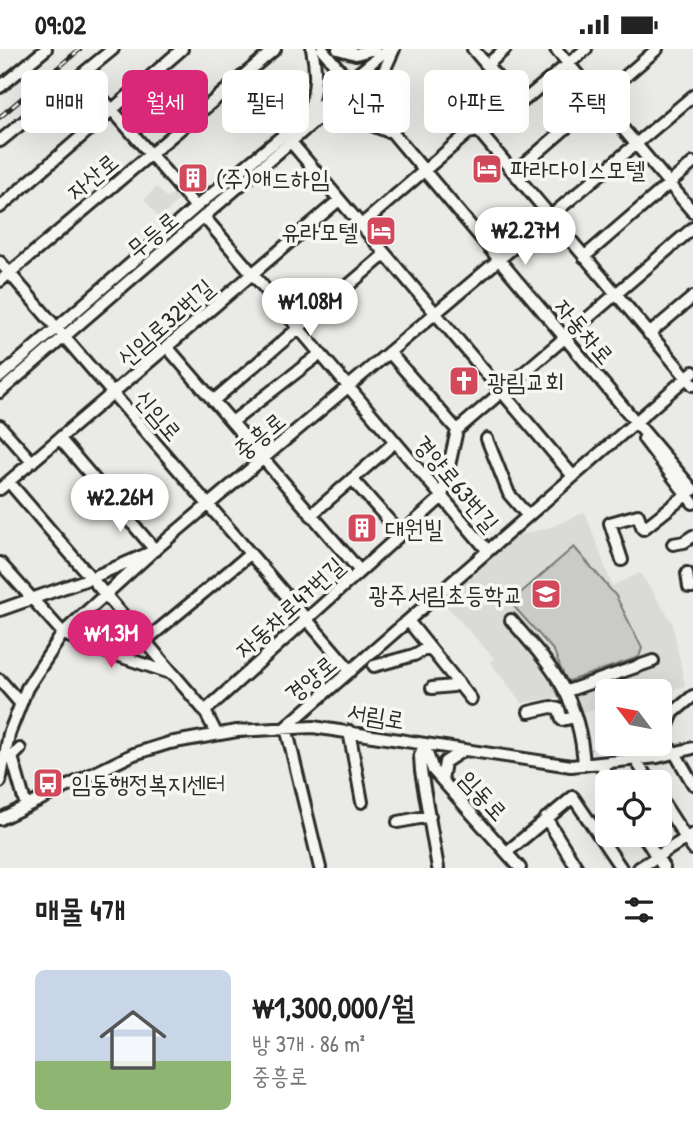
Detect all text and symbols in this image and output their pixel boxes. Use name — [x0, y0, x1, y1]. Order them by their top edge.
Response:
text: 09:02 — [35, 7, 86, 42]
chip: 매매 — [21, 70, 108, 133]
chip: 월세 — [122, 70, 208, 133]
chip: 필터 — [222, 70, 309, 133]
chip: 신규 — [323, 70, 410, 133]
chip: 아파트 — [424, 70, 529, 133]
chip: 주택 — [543, 70, 630, 133]
street label: 자산로 — [60, 145, 124, 207]
hotel icon: 파라다이스모텔 — [470, 152, 504, 186]
place label: 파라다이스모텔 — [510, 153, 645, 185]
building icon: (주)애드하임 — [176, 161, 210, 195]
place label: (주)애드하임 — [216, 162, 329, 194]
street label: 무등로 — [120, 203, 184, 265]
pin: ₩2.27M — [468, 207, 582, 267]
hotel icon: 유라모텔 — [364, 214, 398, 248]
text: ₩2.27M — [491, 214, 559, 245]
place label: 유라모텔 — [281, 215, 358, 247]
street label: 신임로32번길 — [110, 271, 220, 373]
pin: ₩1.08M — [253, 279, 367, 338]
text: ₩1.08M — [278, 285, 342, 316]
street label: 자동차로 — [548, 291, 622, 371]
church icon: 광림교회 — [447, 364, 481, 398]
place label: 광림교회 — [487, 365, 564, 397]
street label: 신임로 — [128, 383, 190, 447]
street label: 중흥로 — [227, 404, 291, 466]
street label: 경양로63번길 — [407, 428, 507, 538]
pin: ₩2.26M — [63, 475, 177, 534]
text: ₩2.26M — [87, 481, 153, 512]
building icon: 대원빌 — [345, 511, 379, 545]
place label: 대원빌 — [385, 512, 444, 544]
street label: 자동차로47번길 — [227, 549, 351, 665]
school or university icon: 광주서림초등학교 — [529, 577, 563, 611]
place label: 광주서림초등학교 — [369, 578, 523, 610]
pin: ₩1.3M — [62, 611, 160, 670]
text: ₩1.3M — [84, 617, 138, 648]
street label: 경양로 — [278, 647, 342, 709]
north arrow — [595, 679, 672, 756]
map controls — [595, 679, 672, 847]
street label: 서림로 — [345, 694, 407, 736]
street label: 임동로 — [453, 763, 515, 827]
bus stop icon: 임동행정복지센터 — [31, 766, 65, 800]
place label: 임동행정복지센터 — [71, 767, 226, 799]
button: locate — [595, 770, 672, 847]
text: 매물 4개 — [35, 890, 126, 930]
icon: filters — [620, 891, 658, 929]
text: ₩1,300,000/월 — [252, 987, 415, 1027]
icon: home — [91, 998, 175, 1082]
text: 방 3개 · 86 m² — [252, 1028, 365, 1059]
text: 중흥로 — [252, 1060, 308, 1091]

